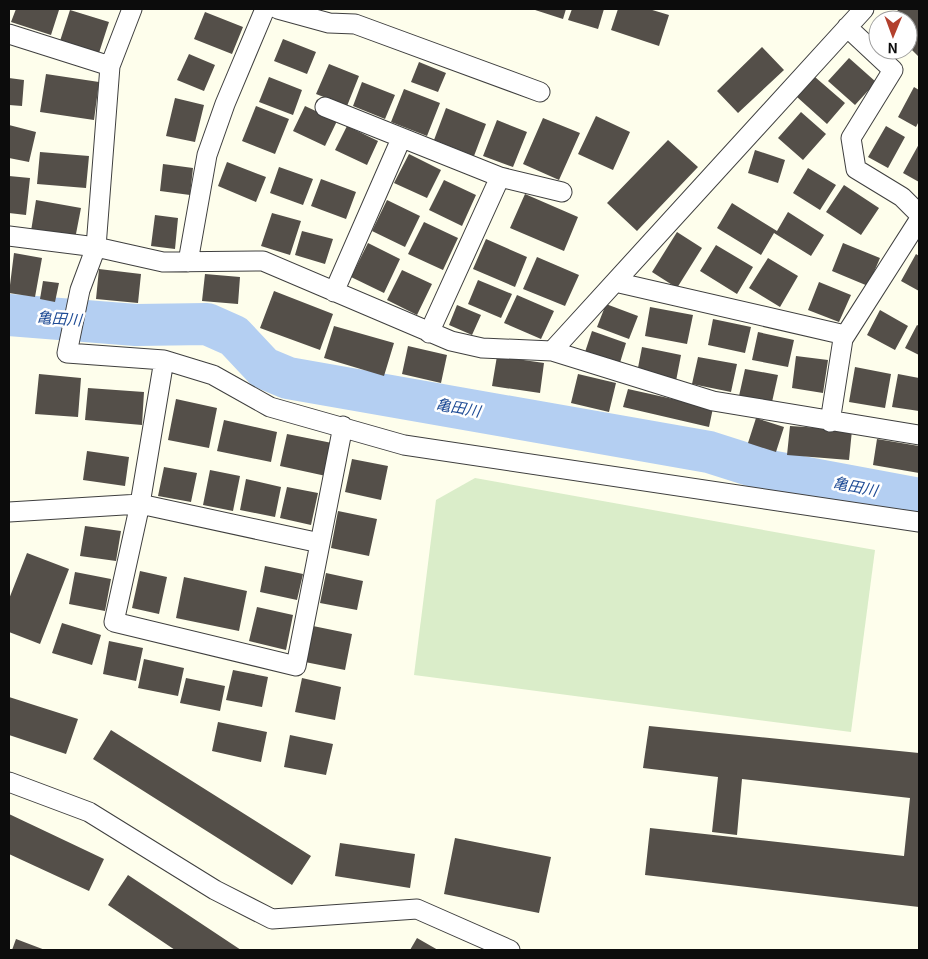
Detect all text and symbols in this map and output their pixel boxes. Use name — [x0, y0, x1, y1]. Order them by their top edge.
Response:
north arrow — [868, 10, 918, 60]
text: N — [887, 39, 898, 59]
water label: 亀田川 — [36, 305, 84, 330]
water label: 亀田川 — [434, 392, 484, 421]
water label: 亀田川 — [831, 471, 881, 501]

